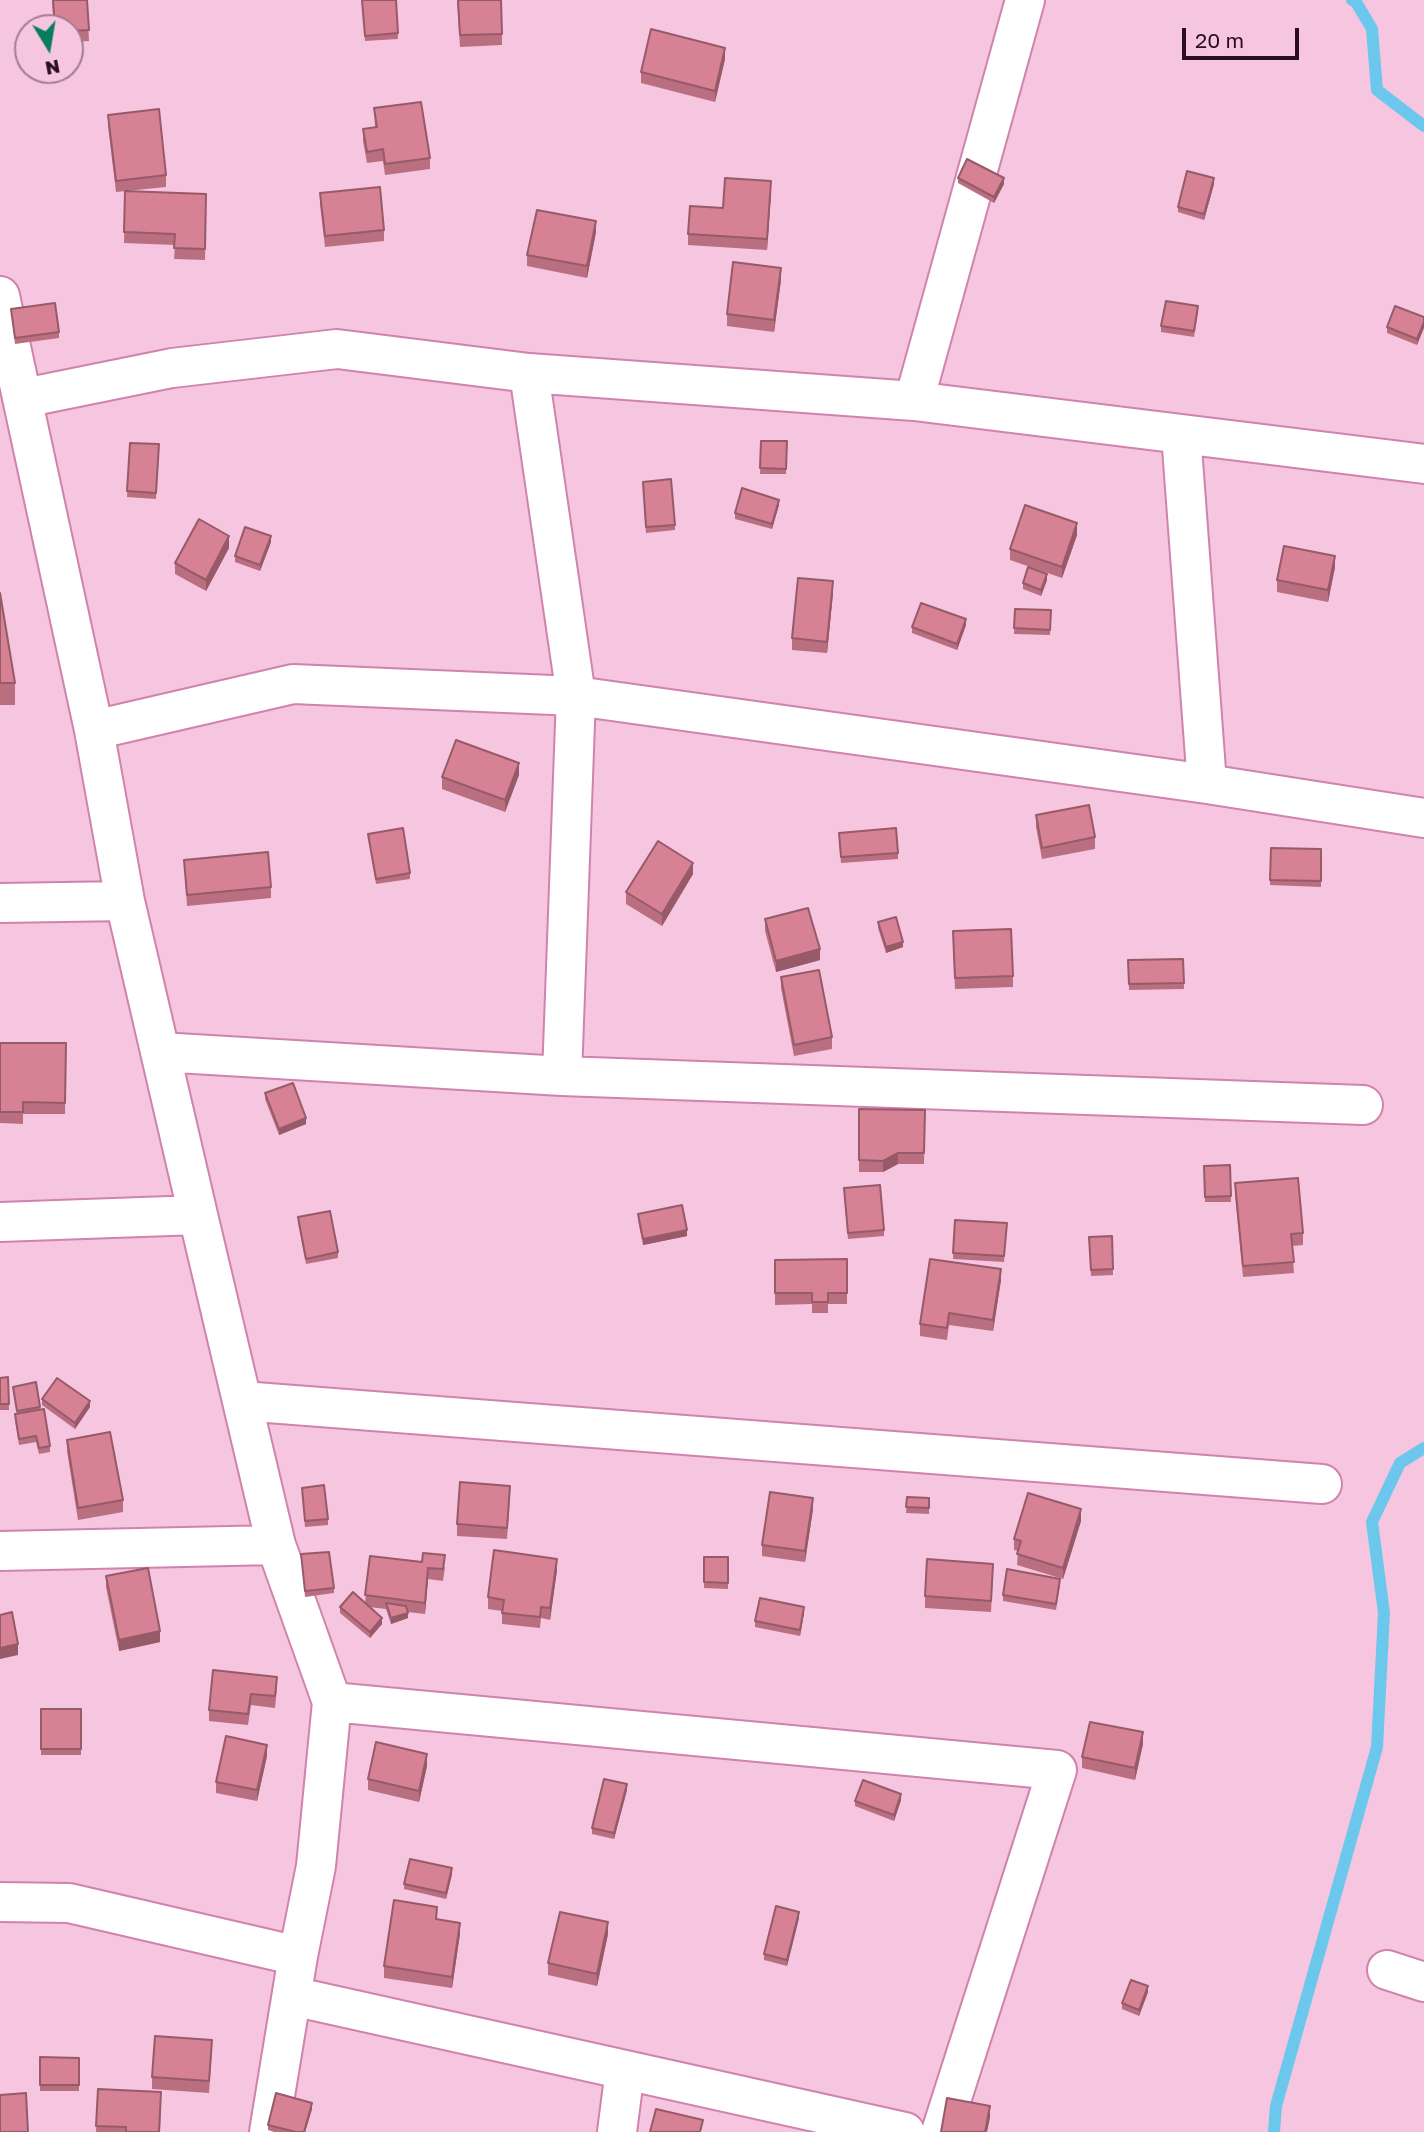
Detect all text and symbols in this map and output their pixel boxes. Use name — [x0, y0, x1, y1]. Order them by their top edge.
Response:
north arrow — [14, 14, 84, 84]
scale bar — [1186, 14, 1303, 58]
text: 20 m — [1195, 27, 1244, 53]
text: N — [43, 55, 62, 81]

